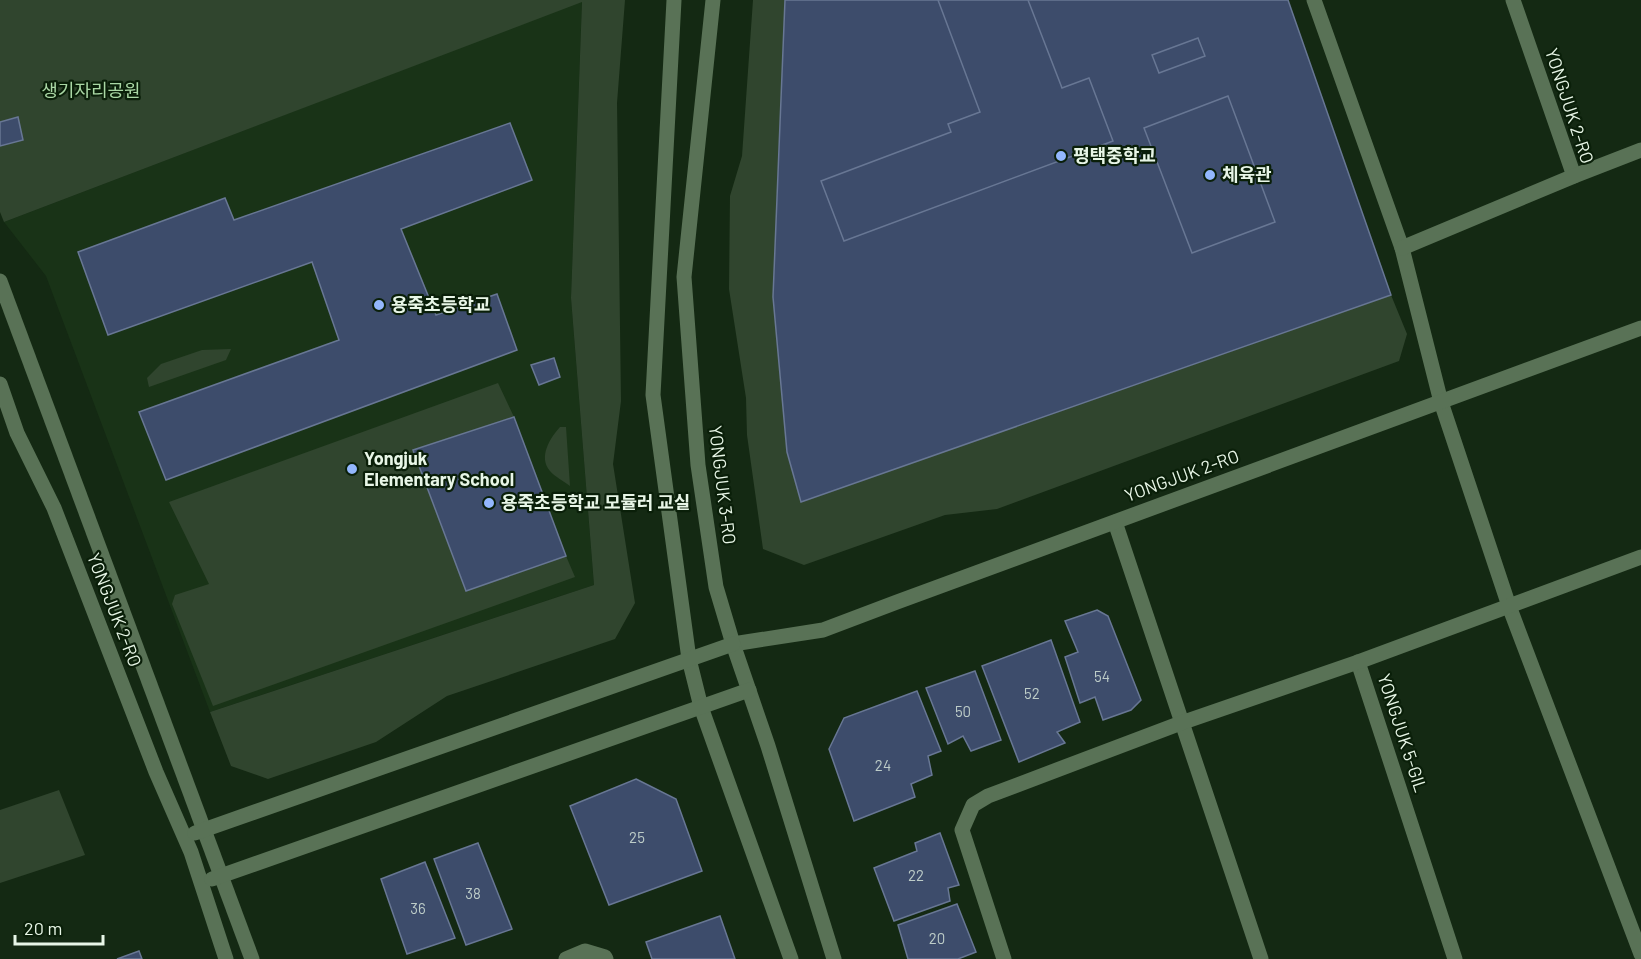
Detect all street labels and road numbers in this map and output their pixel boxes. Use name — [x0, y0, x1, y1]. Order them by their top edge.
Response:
street label: YONGJUK 2-RO — [1541, 45, 1599, 166]
street label: YONGJUK 3-RO — [705, 424, 741, 546]
street label: YONGJUK 2-RO — [1121, 444, 1242, 506]
street label: YONGJUK 2-RO — [83, 550, 147, 670]
street label: YONGJUK 5-GIL — [1373, 671, 1432, 795]

